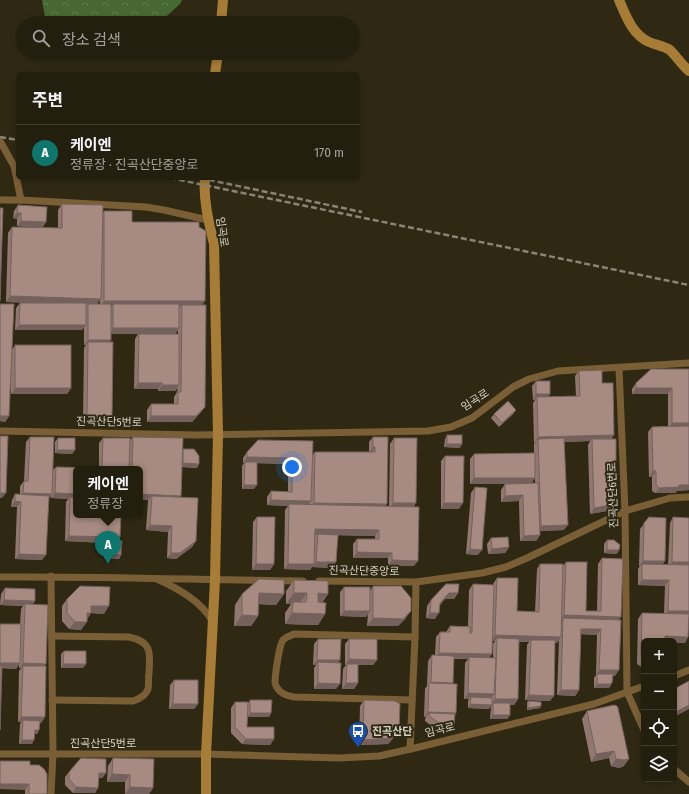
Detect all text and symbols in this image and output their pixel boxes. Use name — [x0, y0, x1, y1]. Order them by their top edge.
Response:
search box — [16, 16, 360, 60]
icon: search — [30, 27, 52, 49]
text: 장소 검색 — [62, 31, 121, 49]
text: 주변 — [32, 90, 63, 111]
text: 케이엔 — [70, 136, 111, 154]
text: A — [41, 145, 49, 160]
text: 170 m — [314, 145, 344, 160]
text: 정류장 · 진곡산단중앙로 — [70, 157, 198, 172]
street label: 임곡로 — [213, 216, 231, 248]
street label: 임곡로 — [459, 386, 491, 414]
street label: 진곡산단5번로 — [76, 415, 142, 429]
your location — [282, 457, 302, 477]
street label: 진곡산단6번로 — [605, 462, 621, 528]
popup — [73, 466, 143, 518]
text: 케이엔 — [87, 475, 129, 493]
text: 정류장 — [87, 496, 123, 511]
pin: A — [95, 531, 121, 564]
street label: 진곡산단중앙로 — [328, 564, 400, 578]
map controls — [641, 638, 677, 782]
button: + — [641, 638, 677, 674]
button: − — [641, 674, 677, 710]
button: locate — [641, 710, 677, 746]
bus stop icon: 진곡산단 — [347, 720, 369, 748]
street label: 임곡로 — [424, 720, 456, 740]
place label: 진곡산단 — [372, 725, 412, 738]
street label: 진곡산단5번로 — [70, 737, 136, 750]
button: layers — [641, 746, 677, 782]

